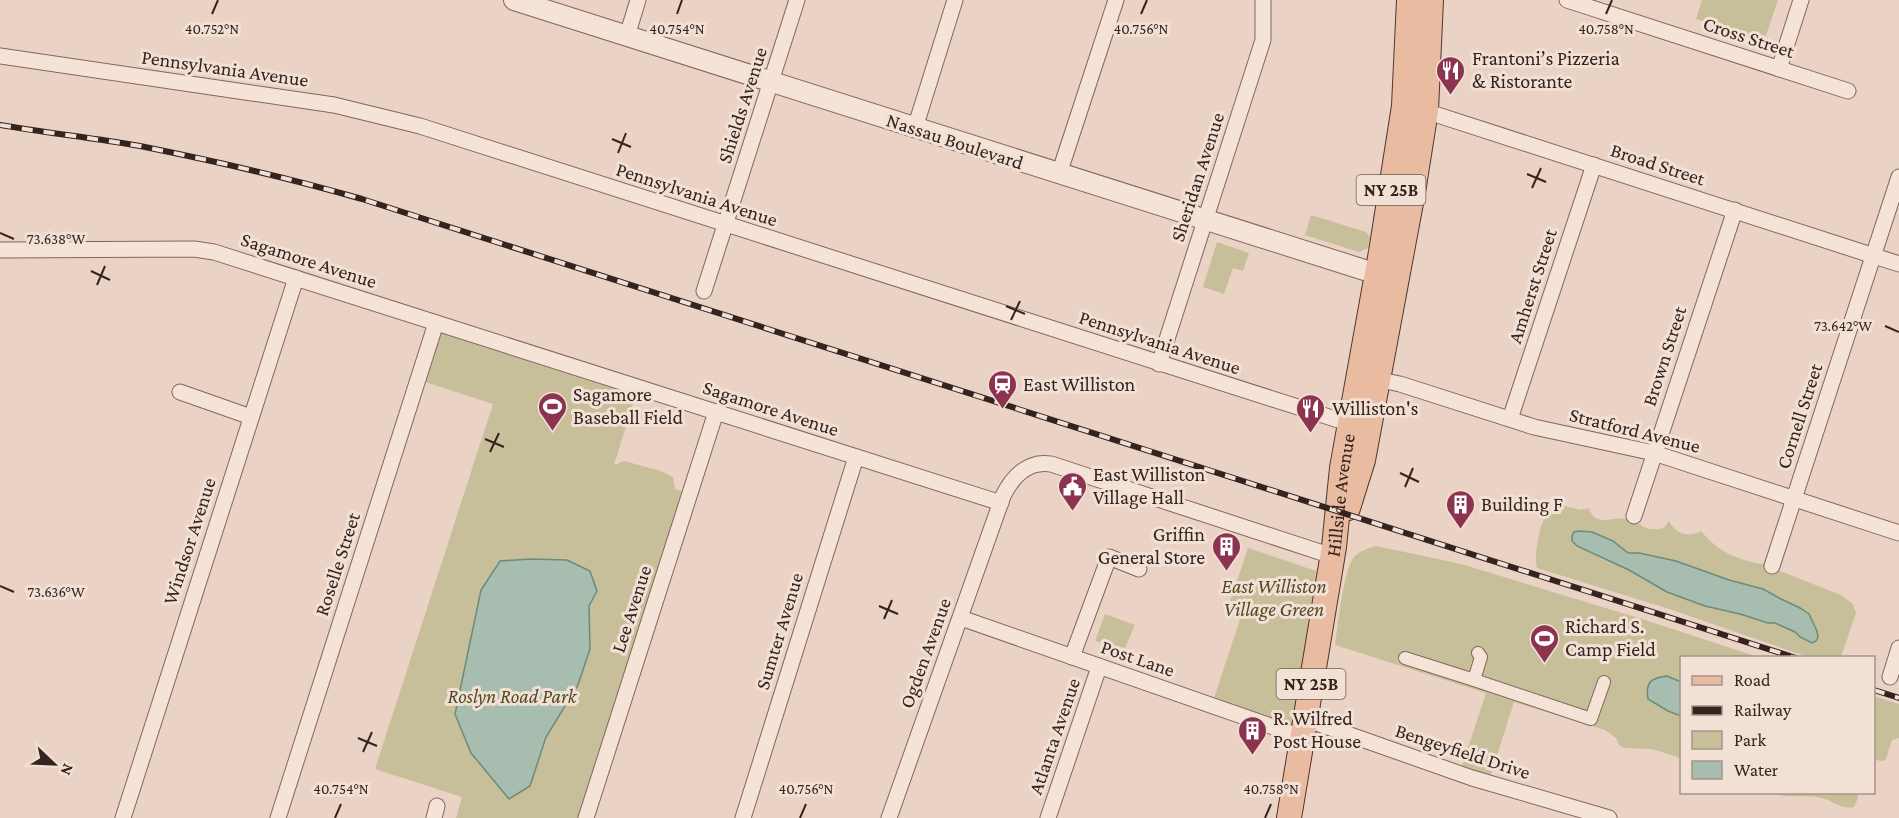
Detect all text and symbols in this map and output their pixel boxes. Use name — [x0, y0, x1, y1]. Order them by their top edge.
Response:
street label: Cross Street — [1701, 12, 1798, 62]
text: 40.752°N — [185, 21, 239, 37]
text: 40.754°N — [649, 21, 705, 37]
text: 40.756°N — [1114, 21, 1169, 37]
text: 40.758°N — [1578, 21, 1634, 37]
street label: Shields Avenue — [713, 44, 771, 166]
street label: Pennsylvania Avenue — [140, 45, 310, 92]
place label: Frantoni’s Pizzeria & Ristorante — [1472, 47, 1620, 92]
restaurant icon: Frantoni’s Pizzeria & Ristorante — [1435, 54, 1467, 96]
street label: Nassau Boulevard — [884, 109, 1027, 174]
street label: Sheridan Avenue — [1166, 109, 1228, 244]
street label: Broad Street — [1608, 138, 1708, 190]
street label: Pennsylvania Avenue — [613, 158, 781, 231]
road number: NY 25B — [1356, 175, 1426, 205]
street label: Amherst Street — [1503, 226, 1561, 346]
street label: Sagamore Avenue — [238, 228, 380, 293]
text: 73.638°W — [27, 231, 85, 247]
street label: Brown Street — [1638, 303, 1691, 409]
street label: Pennsylvania Avenue — [1076, 306, 1244, 379]
text: 73.642°W — [1814, 318, 1872, 334]
street label: Cornell Street — [1772, 360, 1826, 471]
station icon: East Williston — [986, 368, 1018, 410]
place label: East Williston — [1023, 373, 1136, 395]
street label: Sagamore Avenue — [700, 376, 842, 441]
place label: Sagamore Baseball Field — [573, 383, 684, 428]
sports icon: Sagamore Baseball Field — [536, 390, 568, 432]
restaurant icon: Williston's — [1295, 392, 1327, 434]
place label: Williston's — [1332, 397, 1419, 419]
street label: Stratford Avenue — [1567, 403, 1703, 457]
street label: Hillside Avenue — [1322, 432, 1359, 558]
place label: East Williston Village Hall — [1093, 463, 1206, 509]
public building icon: East Williston Village Hall — [1056, 470, 1088, 512]
street label: Windsor Avenue — [158, 475, 220, 607]
building icon: Building F — [1444, 488, 1476, 530]
place label: Building F — [1481, 493, 1563, 516]
street label: Roselle Street — [310, 509, 364, 618]
place label: Griffin General Store — [1098, 523, 1205, 568]
building icon: Griffin General Store — [1210, 530, 1242, 572]
street label: Lee Avenue — [607, 563, 655, 655]
street label: Sumter Avenue — [751, 570, 807, 692]
park label: East Williston Village Green — [1221, 575, 1327, 621]
text: 73.636°W — [27, 584, 85, 600]
street label: Ogden Avenue — [895, 595, 956, 711]
place label: Richard S. Camp Field — [1565, 615, 1656, 661]
sports icon: Richard S. Camp Field — [1528, 622, 1560, 664]
street label: Post Lane — [1098, 635, 1178, 681]
legend — [1680, 656, 1875, 794]
road number: NY 25B — [1276, 669, 1346, 699]
text: Road — [1734, 670, 1771, 690]
street label: Atlanta Avenue — [1024, 675, 1084, 797]
park label: Roslyn Road Park — [447, 685, 578, 708]
text: Railway — [1734, 700, 1792, 720]
place label: R. Wilfred Post House — [1273, 707, 1361, 752]
building icon: R. Wilfred Post House — [1236, 714, 1268, 756]
street label: Bengeyfield Drive — [1392, 719, 1533, 784]
text: Park — [1734, 730, 1766, 750]
north arrow — [24, 734, 84, 794]
text: Water — [1734, 760, 1779, 780]
text: N — [57, 761, 77, 778]
text: 40.754°N — [313, 781, 369, 797]
text: 40.756°N — [779, 781, 834, 797]
text: 40.758°N — [1243, 781, 1299, 797]

